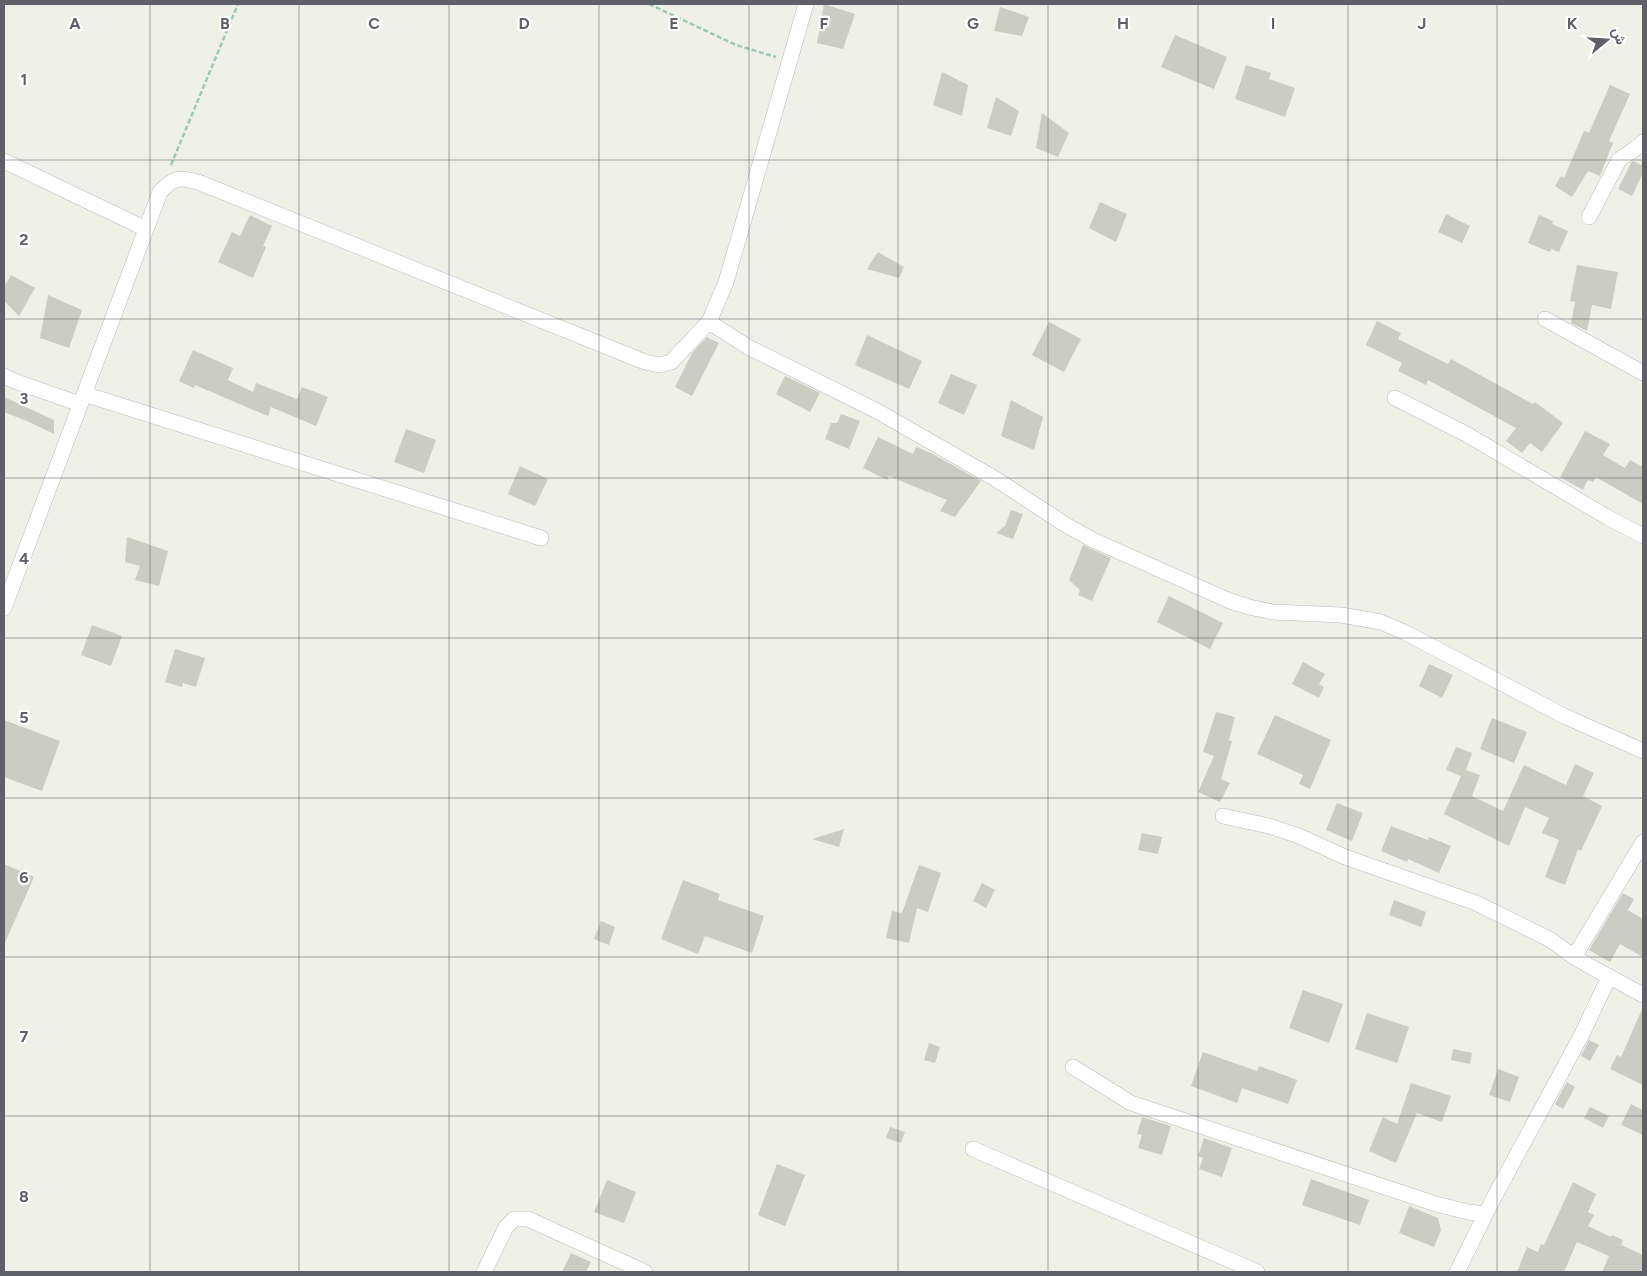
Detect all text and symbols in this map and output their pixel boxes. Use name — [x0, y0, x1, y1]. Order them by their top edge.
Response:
text: A — [69, 14, 81, 33]
text: B — [220, 14, 230, 33]
text: C — [368, 14, 380, 33]
text: D — [518, 14, 530, 33]
text: E — [669, 14, 679, 33]
text: F — [820, 14, 829, 33]
text: G — [967, 14, 979, 33]
text: H — [1117, 14, 1129, 33]
text: I — [1271, 14, 1275, 33]
text: J — [1418, 14, 1426, 33]
text: K — [1567, 14, 1578, 33]
north arrow — [1582, 15, 1632, 65]
text: ش — [1608, 26, 1630, 47]
text: 1 — [21, 70, 27, 89]
text: 2 — [19, 230, 29, 249]
text: 3 — [20, 389, 29, 408]
text: 4 — [19, 549, 29, 568]
text: 5 — [19, 708, 29, 727]
text: 6 — [19, 868, 29, 887]
text: 7 — [20, 1027, 29, 1046]
text: 8 — [19, 1187, 29, 1206]

